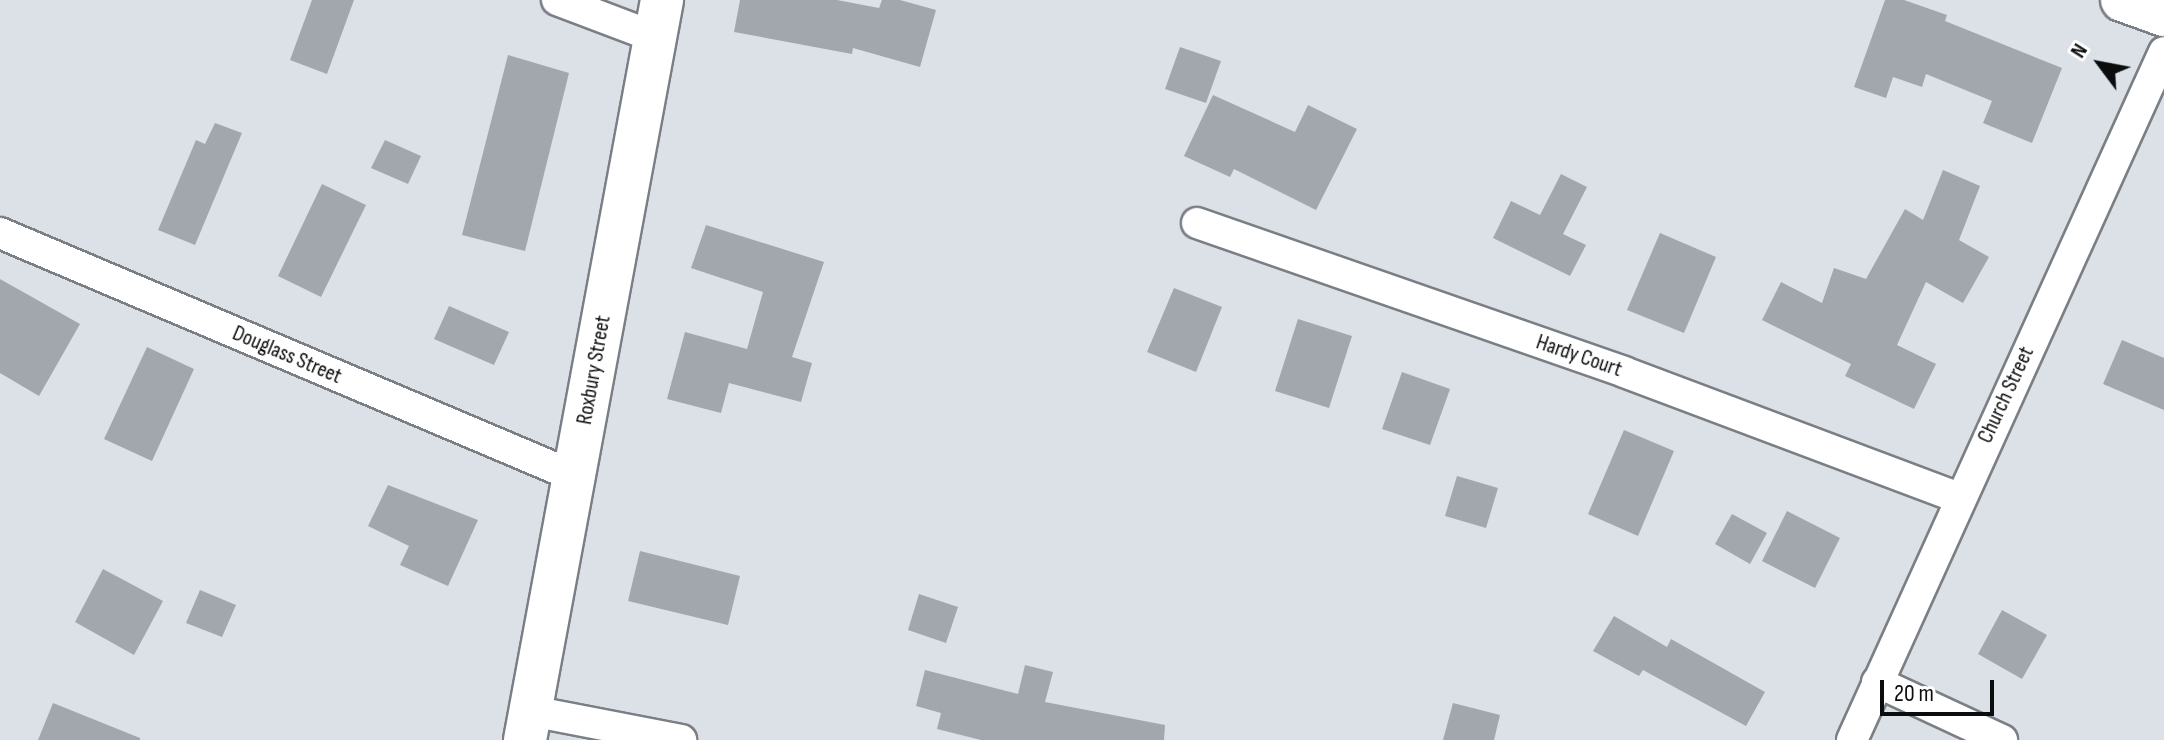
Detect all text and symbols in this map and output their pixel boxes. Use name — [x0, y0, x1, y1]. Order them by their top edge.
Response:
north arrow — [2060, 24, 2140, 104]
text: N — [2065, 39, 2094, 63]
street label: Roxbury Street — [571, 313, 617, 427]
street label: Douglass Street — [228, 320, 346, 390]
street label: Hardy Court — [1533, 329, 1625, 383]
street label: Church Street — [1972, 343, 2040, 447]
scale bar — [1884, 664, 1998, 714]
text: 20 m — [1894, 679, 1934, 708]

